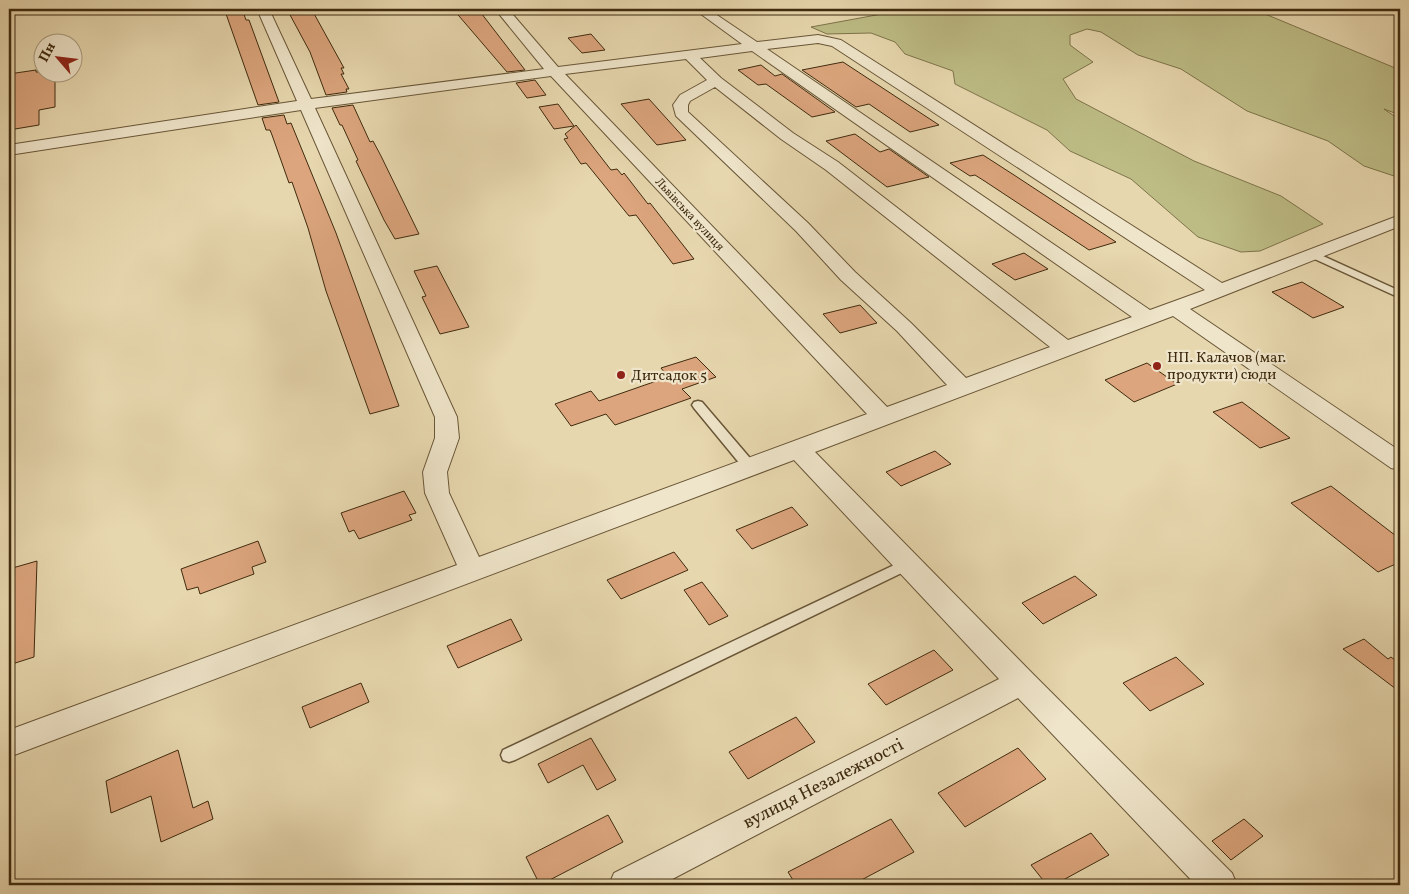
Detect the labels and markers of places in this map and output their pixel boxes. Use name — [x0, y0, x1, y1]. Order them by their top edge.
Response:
place label: НП. Калачов (маг. продукти) сюди — [1167, 348, 1286, 386]
marker: НП. Калачов (маг. продукти) сюди — [1151, 360, 1163, 372]
place label: Дитсадок 5 — [631, 366, 707, 387]
marker: Дитсадок 5 — [615, 369, 627, 381]

